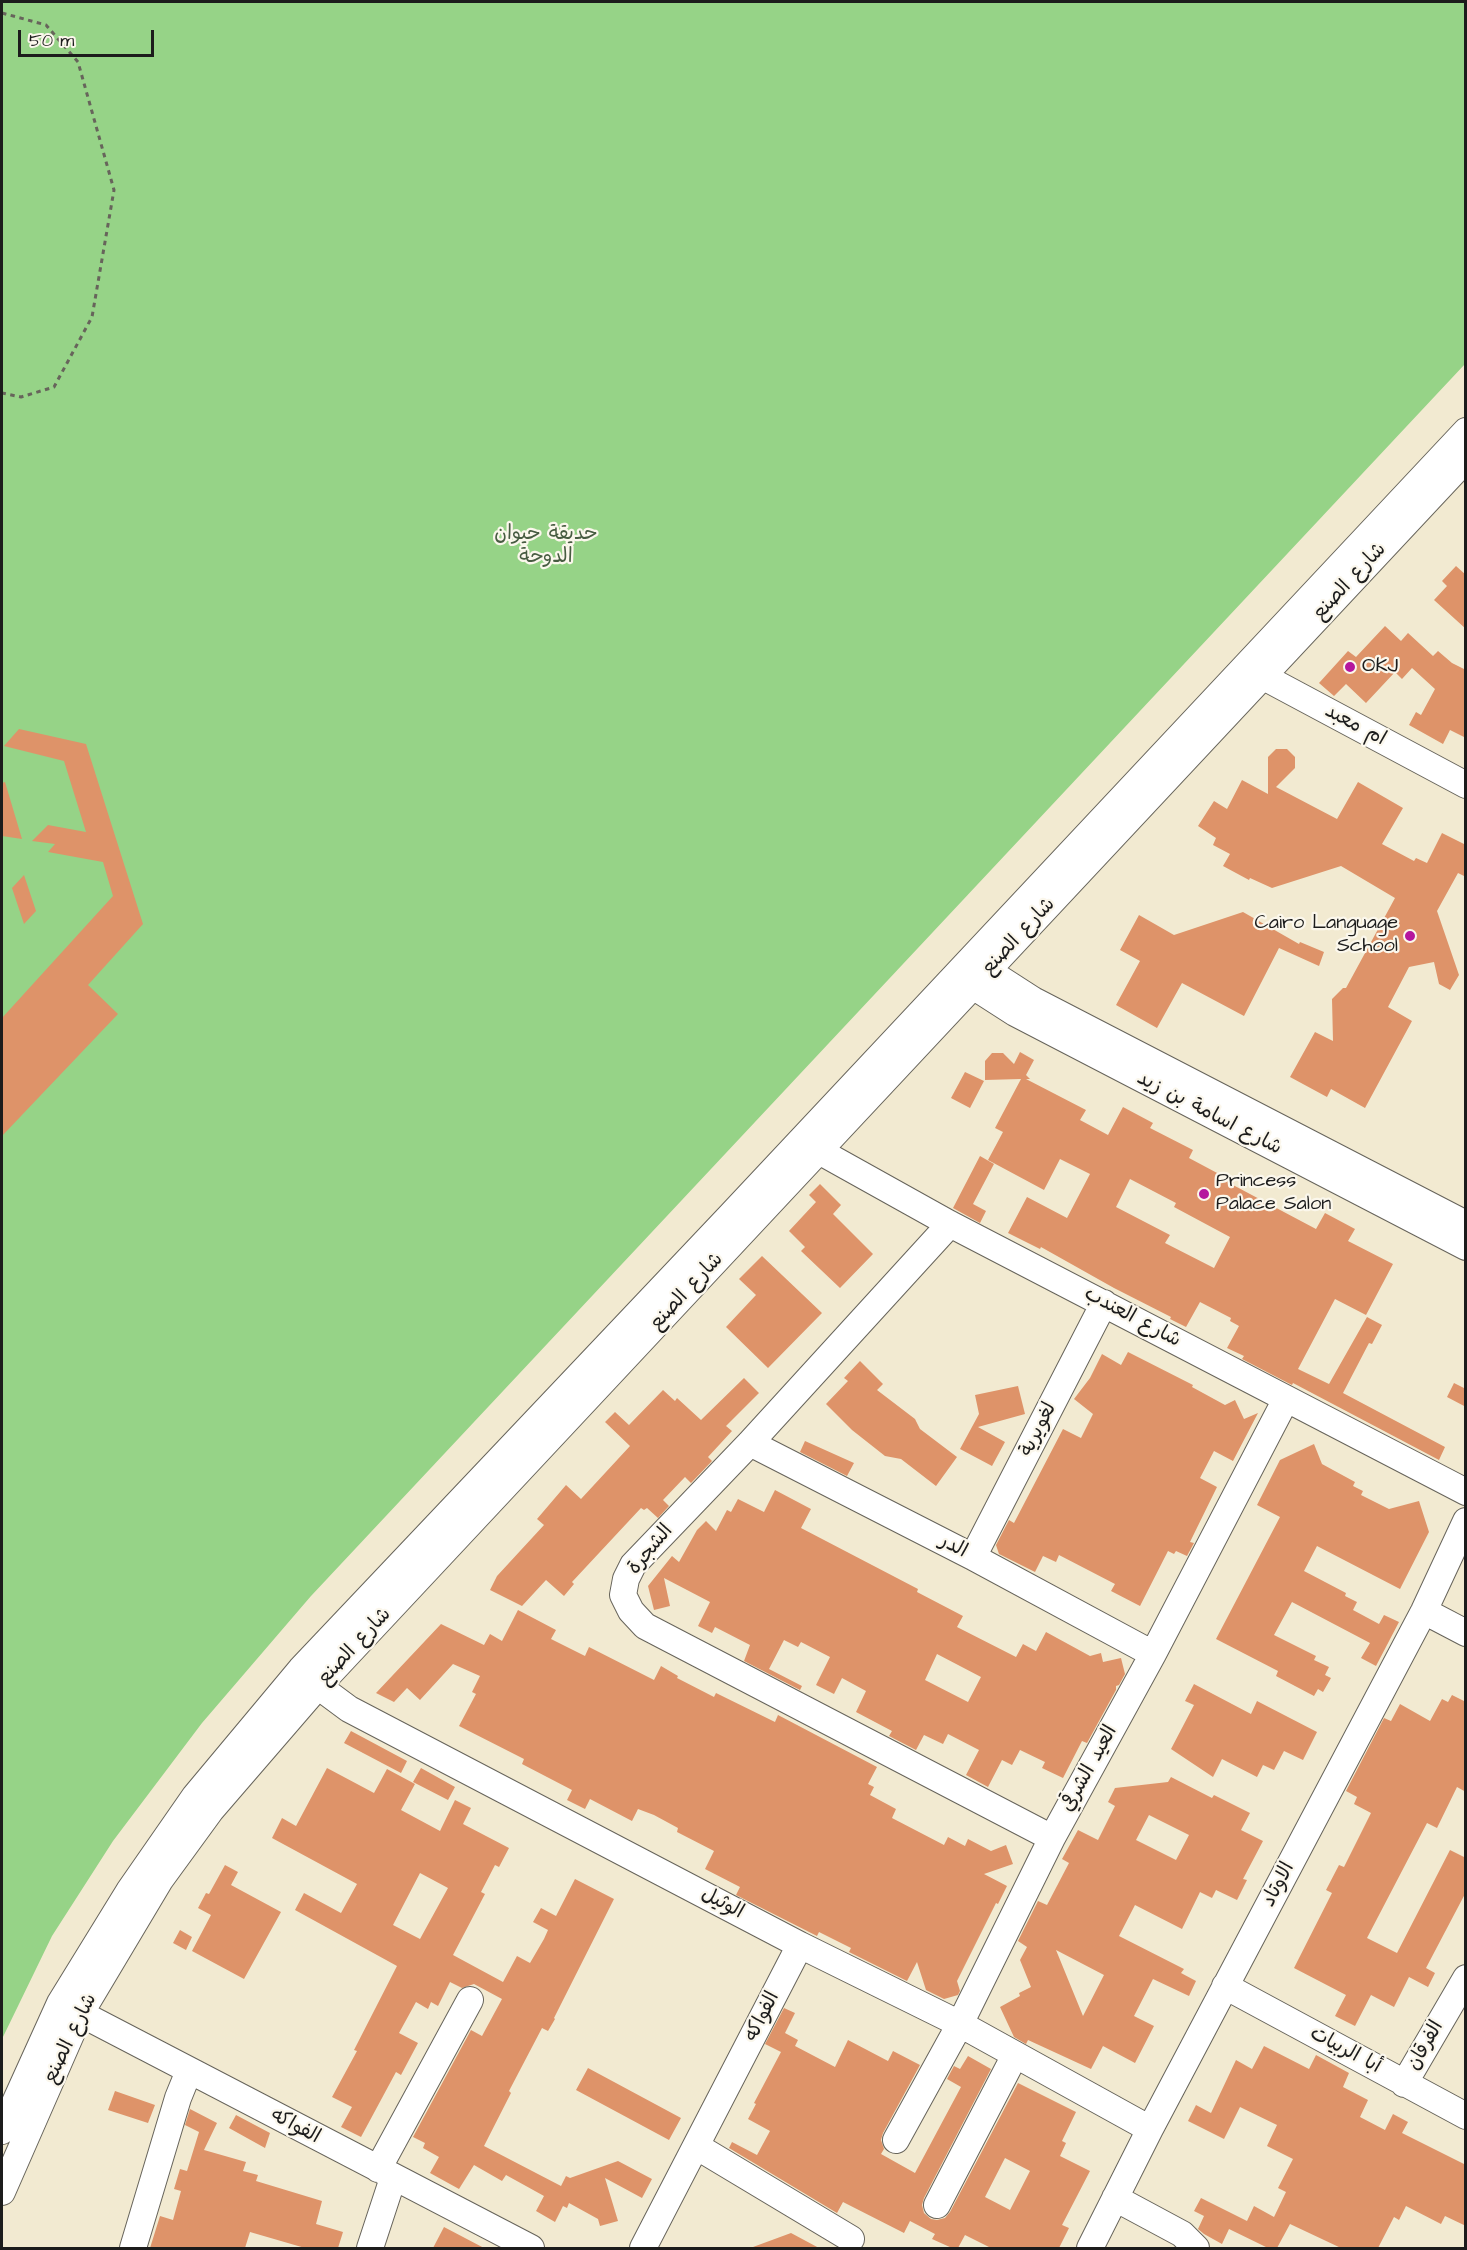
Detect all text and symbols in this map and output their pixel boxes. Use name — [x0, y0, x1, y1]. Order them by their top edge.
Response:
scale bar — [21, 18, 158, 56]
text: 50 m — [29, 28, 74, 53]
park label: حديقة حيوان الدوحة — [494, 523, 598, 570]
street label: شارع الصنع — [1308, 538, 1392, 626]
place label: OKJ — [1362, 655, 1398, 679]
marker: OKJ — [1343, 660, 1357, 674]
street label: ام معبد — [1320, 700, 1390, 752]
street label: شارع الصنع — [977, 893, 1061, 981]
place label: Cairo Language School — [1255, 912, 1398, 959]
marker: Cairo Language School — [1403, 929, 1417, 943]
street label: شارع اسامة بن زيد — [1133, 1067, 1285, 1161]
place label: Princess Palace Salon — [1216, 1170, 1331, 1217]
marker: Princess Palace Salon — [1197, 1187, 1211, 1201]
street label: شارع الصنع — [645, 1248, 729, 1336]
street label: شارع العندب — [1080, 1283, 1184, 1353]
street label: لغويرية — [1015, 1399, 1063, 1461]
street label: الشجرة — [623, 1520, 679, 1580]
street label: الدر — [935, 1530, 971, 1564]
street label: شارع الصنع — [313, 1603, 397, 1691]
street label: العيد الشرقي — [1056, 1722, 1124, 1816]
street label: الاوتاد — [1257, 1859, 1301, 1911]
street label: الوثيل — [697, 1883, 747, 1925]
street label: الفواكه — [740, 1988, 786, 2046]
street label: شارع الصنع — [39, 1990, 103, 2088]
street label: الفرقان — [1402, 2017, 1450, 2075]
street label: أبا الربيات — [1305, 2022, 1385, 2080]
street label: الفواكه — [266, 2104, 324, 2150]

